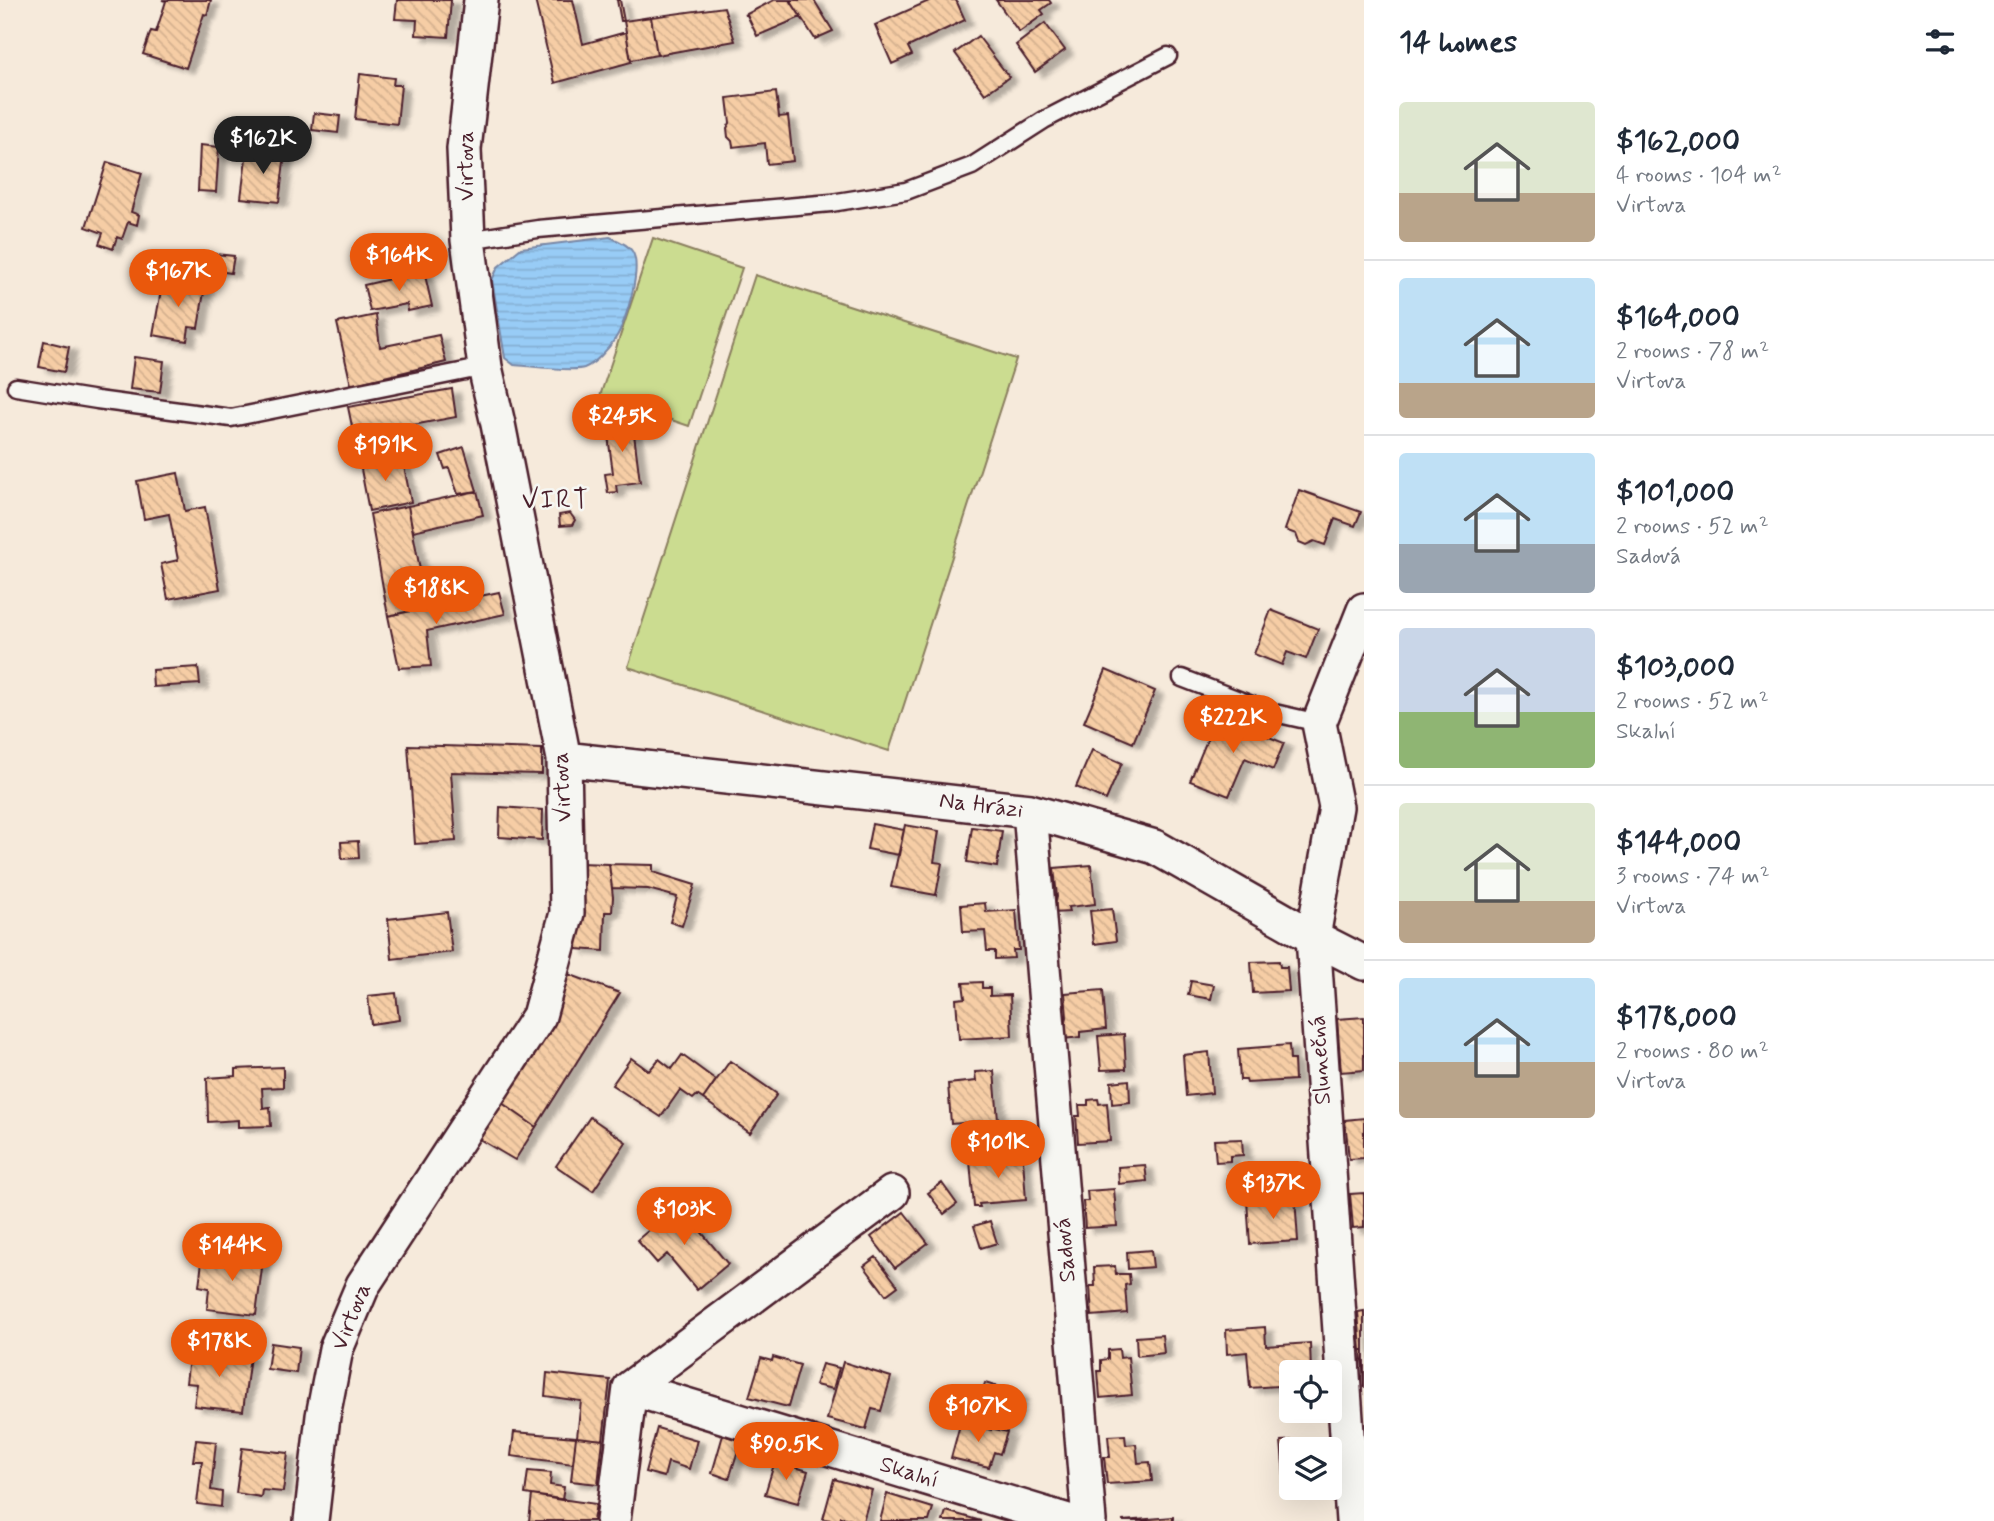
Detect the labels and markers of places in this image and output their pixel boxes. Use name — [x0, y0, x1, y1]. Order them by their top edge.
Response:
pin: $162K — [214, 116, 312, 176]
pin: $164K — [350, 233, 448, 293]
pin: $167K — [129, 250, 227, 309]
pin: $245K — [573, 394, 671, 454]
pin: $191K — [336, 424, 434, 483]
pin: $188K — [387, 566, 485, 626]
pin: $222K — [1184, 696, 1282, 755]
pin: $101K — [949, 1120, 1047, 1180]
pin: $137K — [1224, 1162, 1322, 1221]
pin: $103K — [635, 1188, 733, 1247]
pin: $144K — [183, 1224, 281, 1283]
pin: $178K — [170, 1320, 268, 1379]
pin: $107K — [929, 1384, 1027, 1444]
pin: $90.5K — [729, 1422, 843, 1482]

